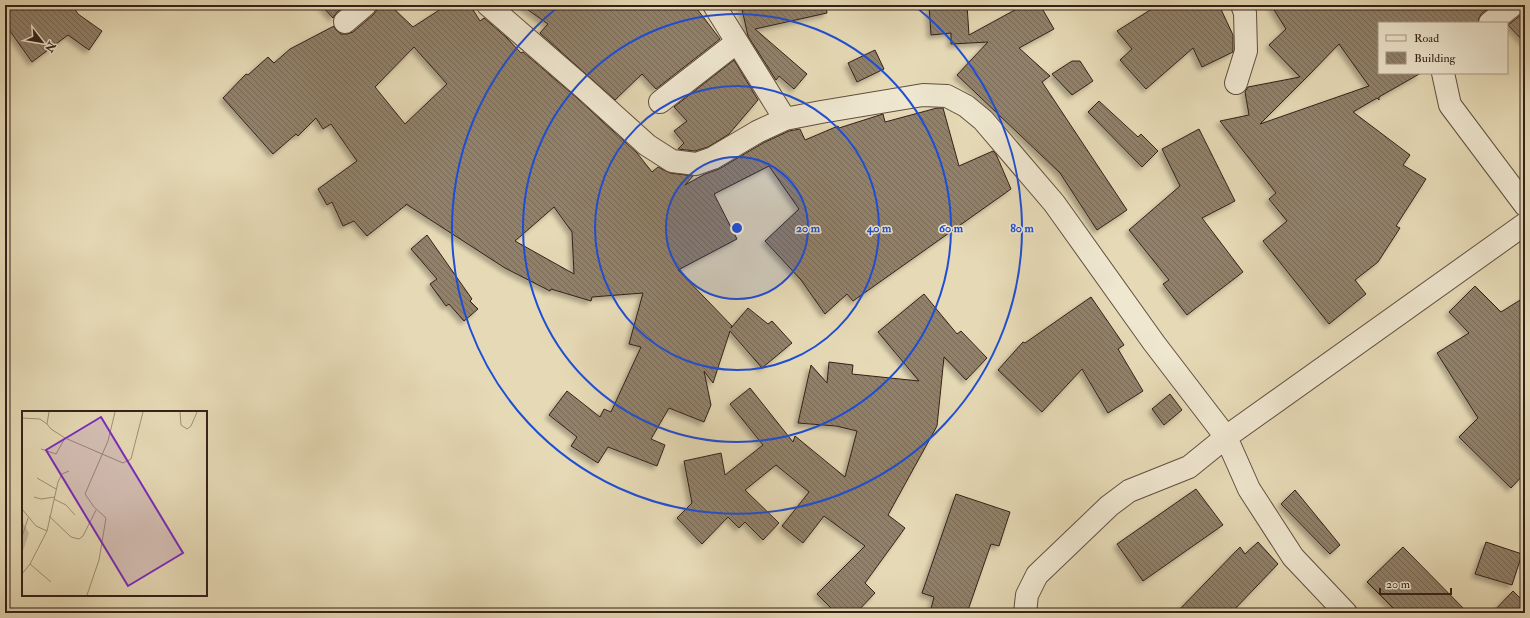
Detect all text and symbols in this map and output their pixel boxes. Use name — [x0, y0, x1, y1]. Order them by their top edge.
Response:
north arrow — [22, 22, 62, 62]
legend — [1378, 22, 1508, 74]
text: Road — [1414, 31, 1439, 46]
text: N — [41, 38, 59, 55]
text: Building — [1414, 51, 1457, 66]
centre of rings — [730, 221, 744, 235]
text: 20 m — [796, 221, 821, 236]
text: 40 m — [866, 221, 892, 236]
text: 60 m — [939, 221, 964, 236]
text: 80 m — [1010, 221, 1034, 236]
inset map — [22, 411, 207, 596]
scale bar — [1380, 570, 1451, 596]
text: 20 m — [1386, 577, 1411, 592]

